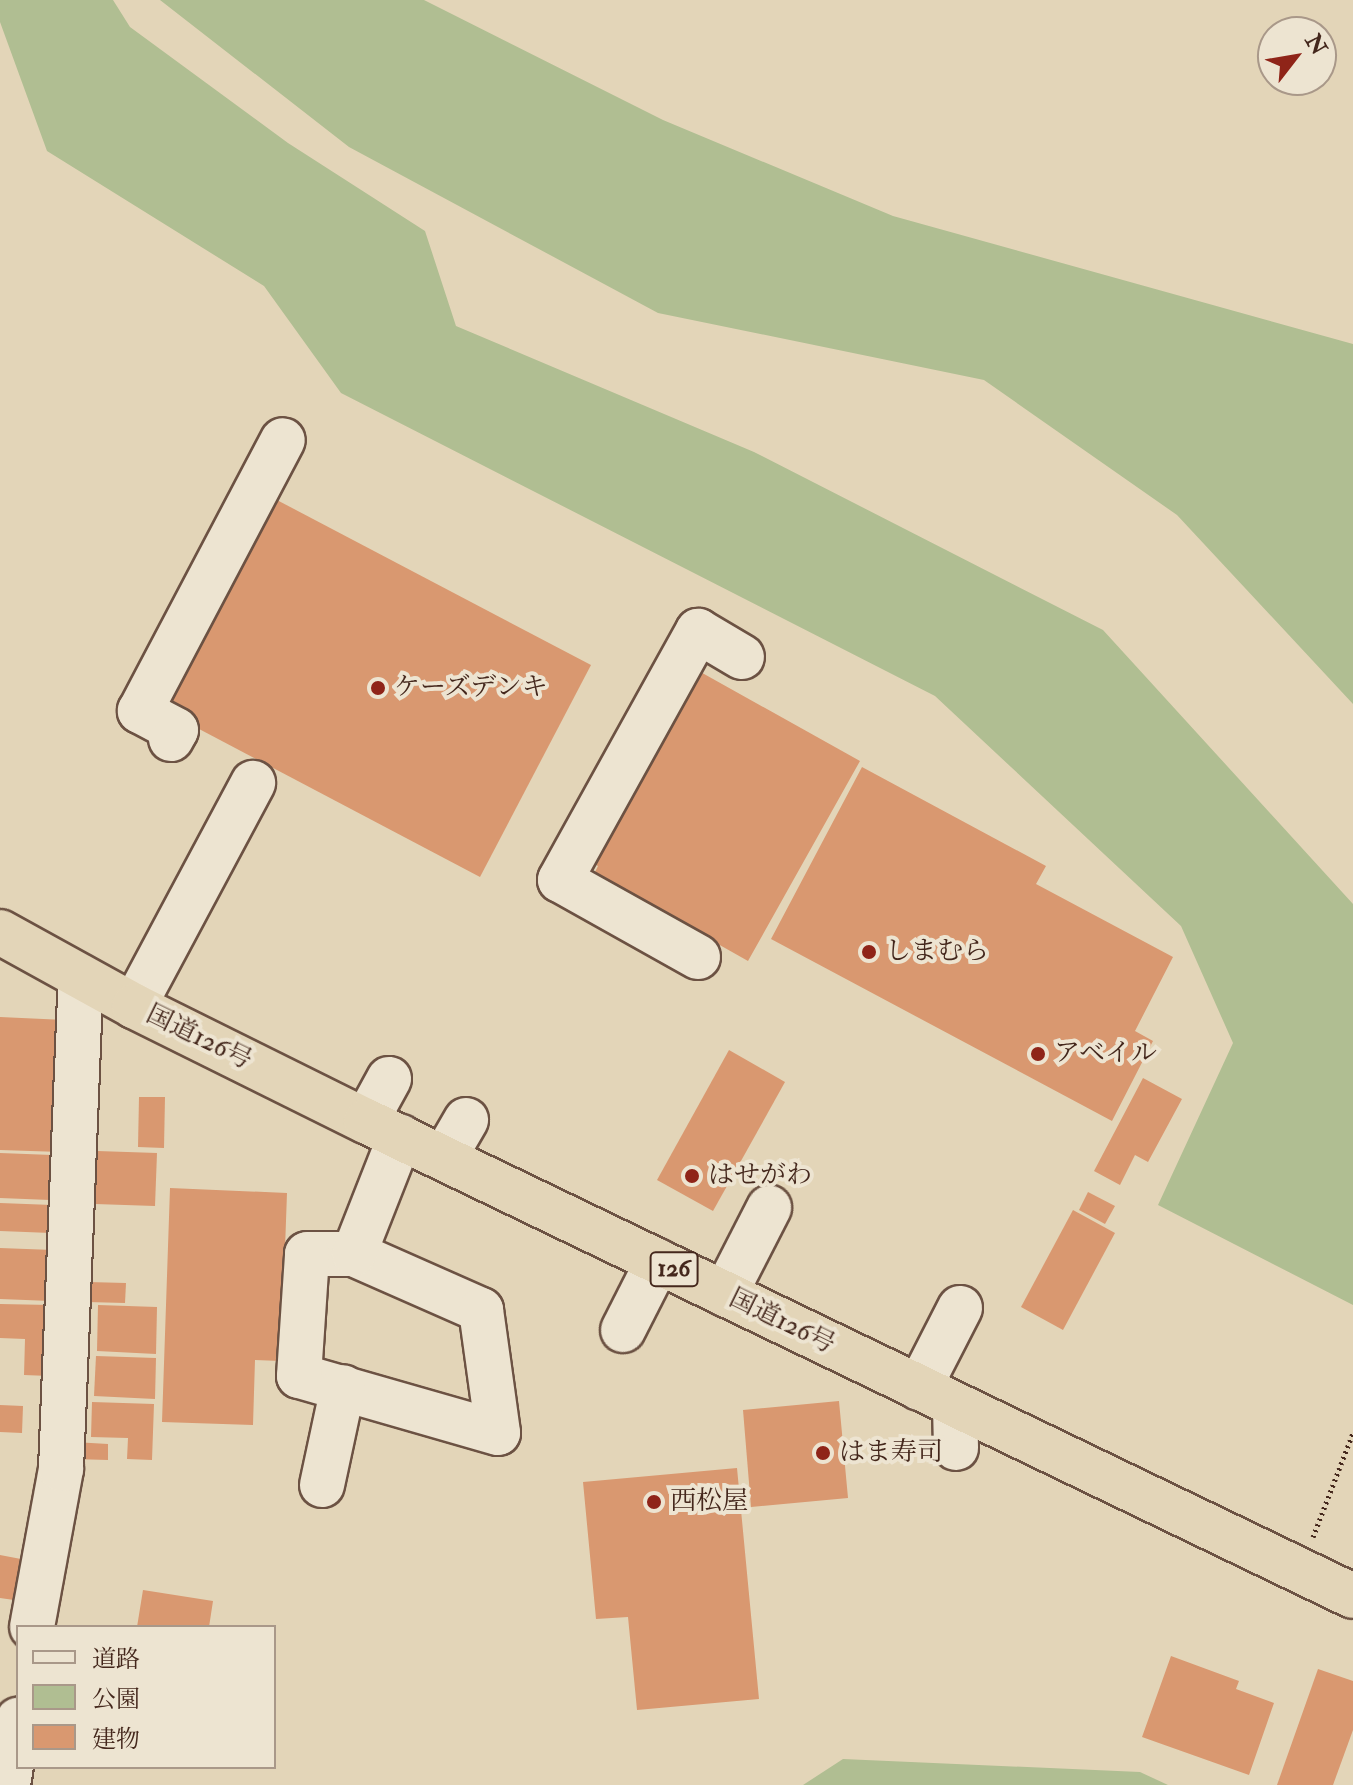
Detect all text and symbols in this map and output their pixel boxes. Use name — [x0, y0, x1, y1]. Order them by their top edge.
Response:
north arrow — [1257, 16, 1337, 96]
text: N — [1299, 29, 1333, 60]
place label: ケーズデンキ — [394, 672, 550, 704]
marker: ケーズデンキ — [369, 679, 387, 697]
place label: しまむら — [885, 936, 989, 968]
marker: しまむら — [860, 943, 878, 961]
street label: 国道126号 — [141, 999, 257, 1077]
place label: アベイル — [1054, 1038, 1158, 1070]
marker: アベイル — [1029, 1045, 1047, 1063]
place label: はせがわ — [708, 1160, 812, 1192]
marker: はせがわ — [683, 1167, 701, 1185]
road number: 126 — [648, 1249, 700, 1289]
street label: 国道126号 — [724, 1283, 840, 1361]
place label: はま寿司 — [839, 1437, 943, 1469]
marker: はま寿司 — [814, 1444, 832, 1462]
place label: 西松屋 — [670, 1486, 748, 1518]
marker: 西松屋 — [645, 1493, 663, 1511]
legend — [16, 1625, 276, 1769]
text: 道路 — [92, 1644, 140, 1675]
text: 公園 — [92, 1684, 140, 1715]
text: 建物 — [92, 1724, 140, 1755]

